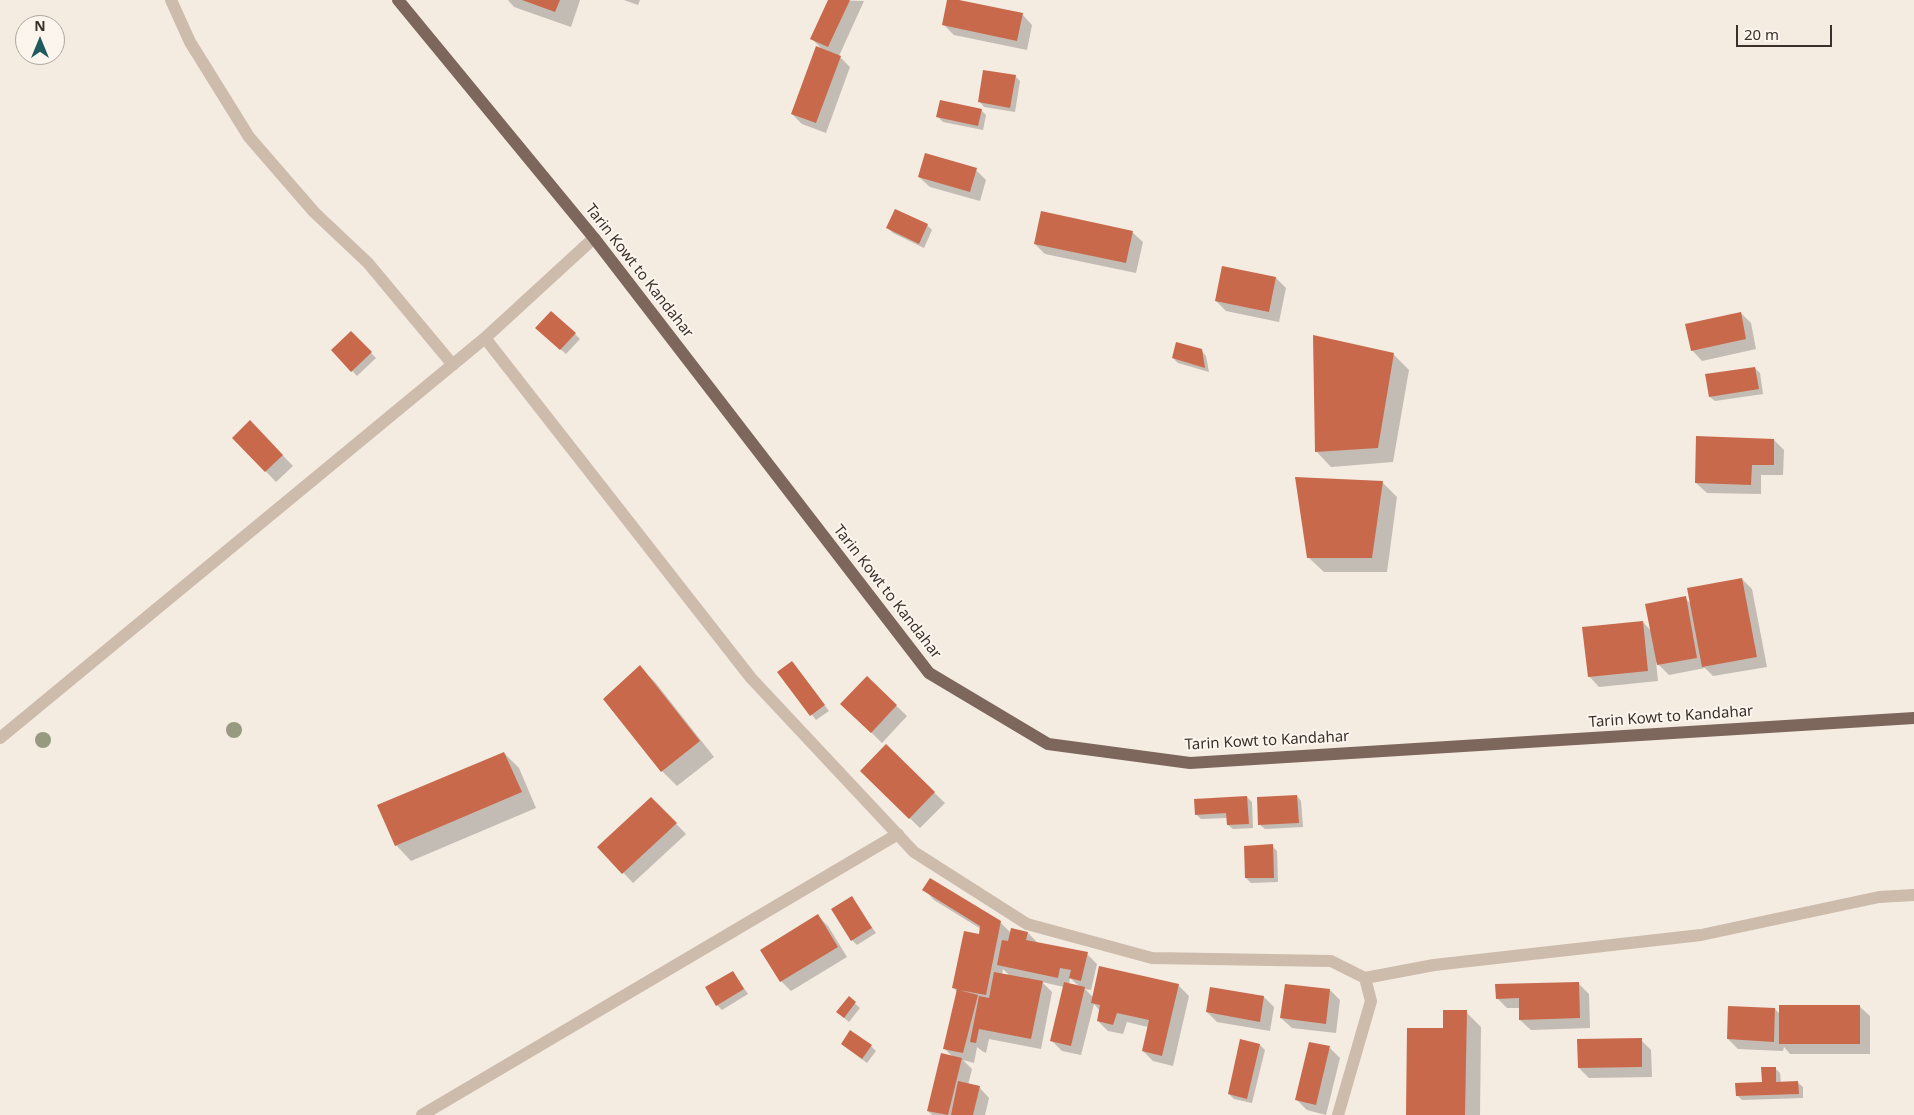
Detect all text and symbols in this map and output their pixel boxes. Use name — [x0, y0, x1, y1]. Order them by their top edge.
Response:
north arrow — [15, 15, 65, 65]
scale bar — [1739, 15, 1835, 47]
text: N — [34, 16, 46, 35]
text: 20 m — [1744, 24, 1779, 44]
street label: Tarin Kowt to Kandahar — [581, 201, 697, 341]
street label: Tarin Kowt to Kandahar — [829, 522, 945, 662]
street label: Tarin Kowt to Kandahar — [1588, 702, 1754, 732]
street label: Tarin Kowt to Kandahar — [1184, 728, 1350, 754]

